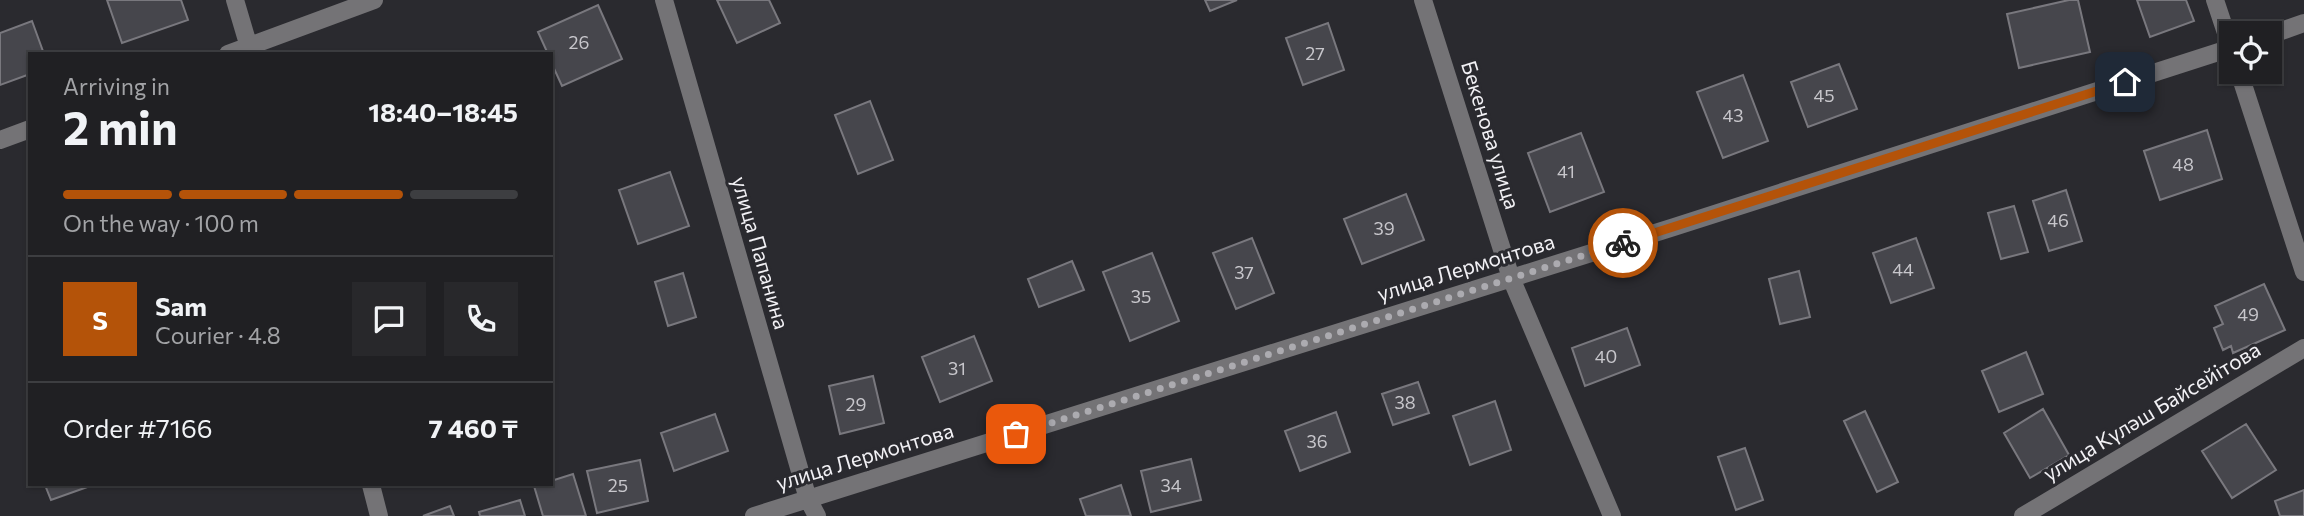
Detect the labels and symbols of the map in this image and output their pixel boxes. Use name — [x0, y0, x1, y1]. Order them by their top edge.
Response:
house number: 26 — [569, 31, 589, 53]
house number: 27 — [1305, 42, 1325, 64]
pin — [2095, 52, 2155, 112]
street label: Бекенова улица — [1457, 57, 1526, 212]
house number: 45 — [1813, 84, 1835, 106]
house number: 43 — [1722, 104, 1744, 126]
house number: 48 — [2172, 153, 2194, 175]
house number: 41 — [1557, 160, 1575, 182]
street label: улица Папанина — [728, 173, 795, 332]
courier — [1588, 208, 1658, 278]
house number: 46 — [2047, 209, 2069, 231]
house number: 39 — [1373, 217, 1395, 239]
street label: улица Лермонтова — [1374, 228, 1557, 305]
house number: 44 — [1892, 258, 1914, 280]
house number: 37 — [1234, 261, 1254, 283]
house number: 35 — [1131, 285, 1151, 307]
house number: 49 — [2237, 303, 2259, 325]
street label: улица Күләш Байсейітова — [2038, 336, 2264, 486]
house number: 40 — [1595, 345, 1617, 367]
house number: 31 — [948, 357, 966, 379]
house number: 38 — [1394, 391, 1416, 413]
house number: 29 — [846, 393, 866, 415]
pin — [986, 404, 1046, 464]
street label: улица Лермонтова — [773, 417, 956, 494]
house number: 36 — [1306, 430, 1328, 452]
house number: 25 — [608, 474, 628, 496]
house number: 34 — [1160, 474, 1182, 496]

